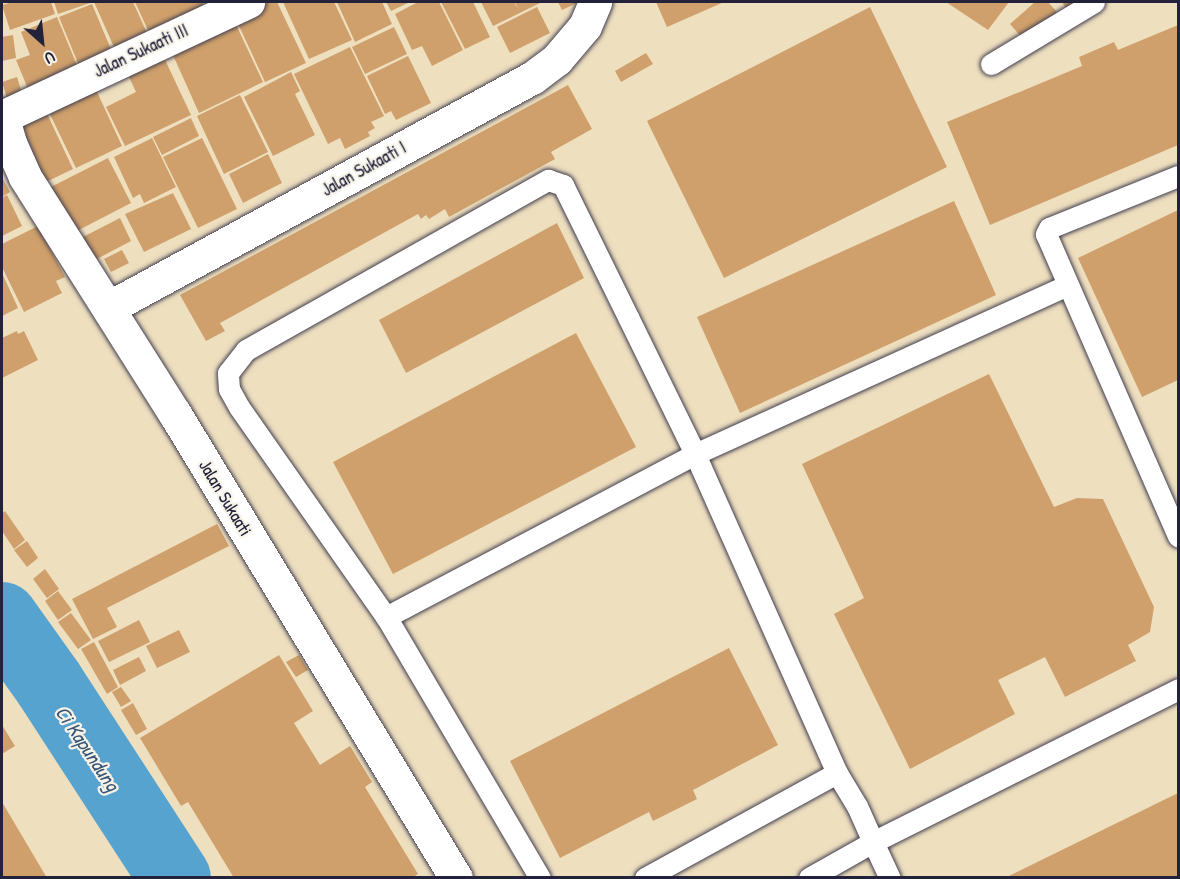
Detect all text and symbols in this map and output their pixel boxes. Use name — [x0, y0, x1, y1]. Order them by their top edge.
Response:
north arrow — [12, 12, 72, 72]
street label: Jalan Sukaati III — [90, 20, 192, 82]
text: U — [41, 46, 59, 70]
street label: Jalan Sukaati I — [318, 137, 410, 201]
street label: Jalan Sukaati — [194, 456, 256, 540]
water label: Ci Kapundung — [51, 701, 125, 795]

